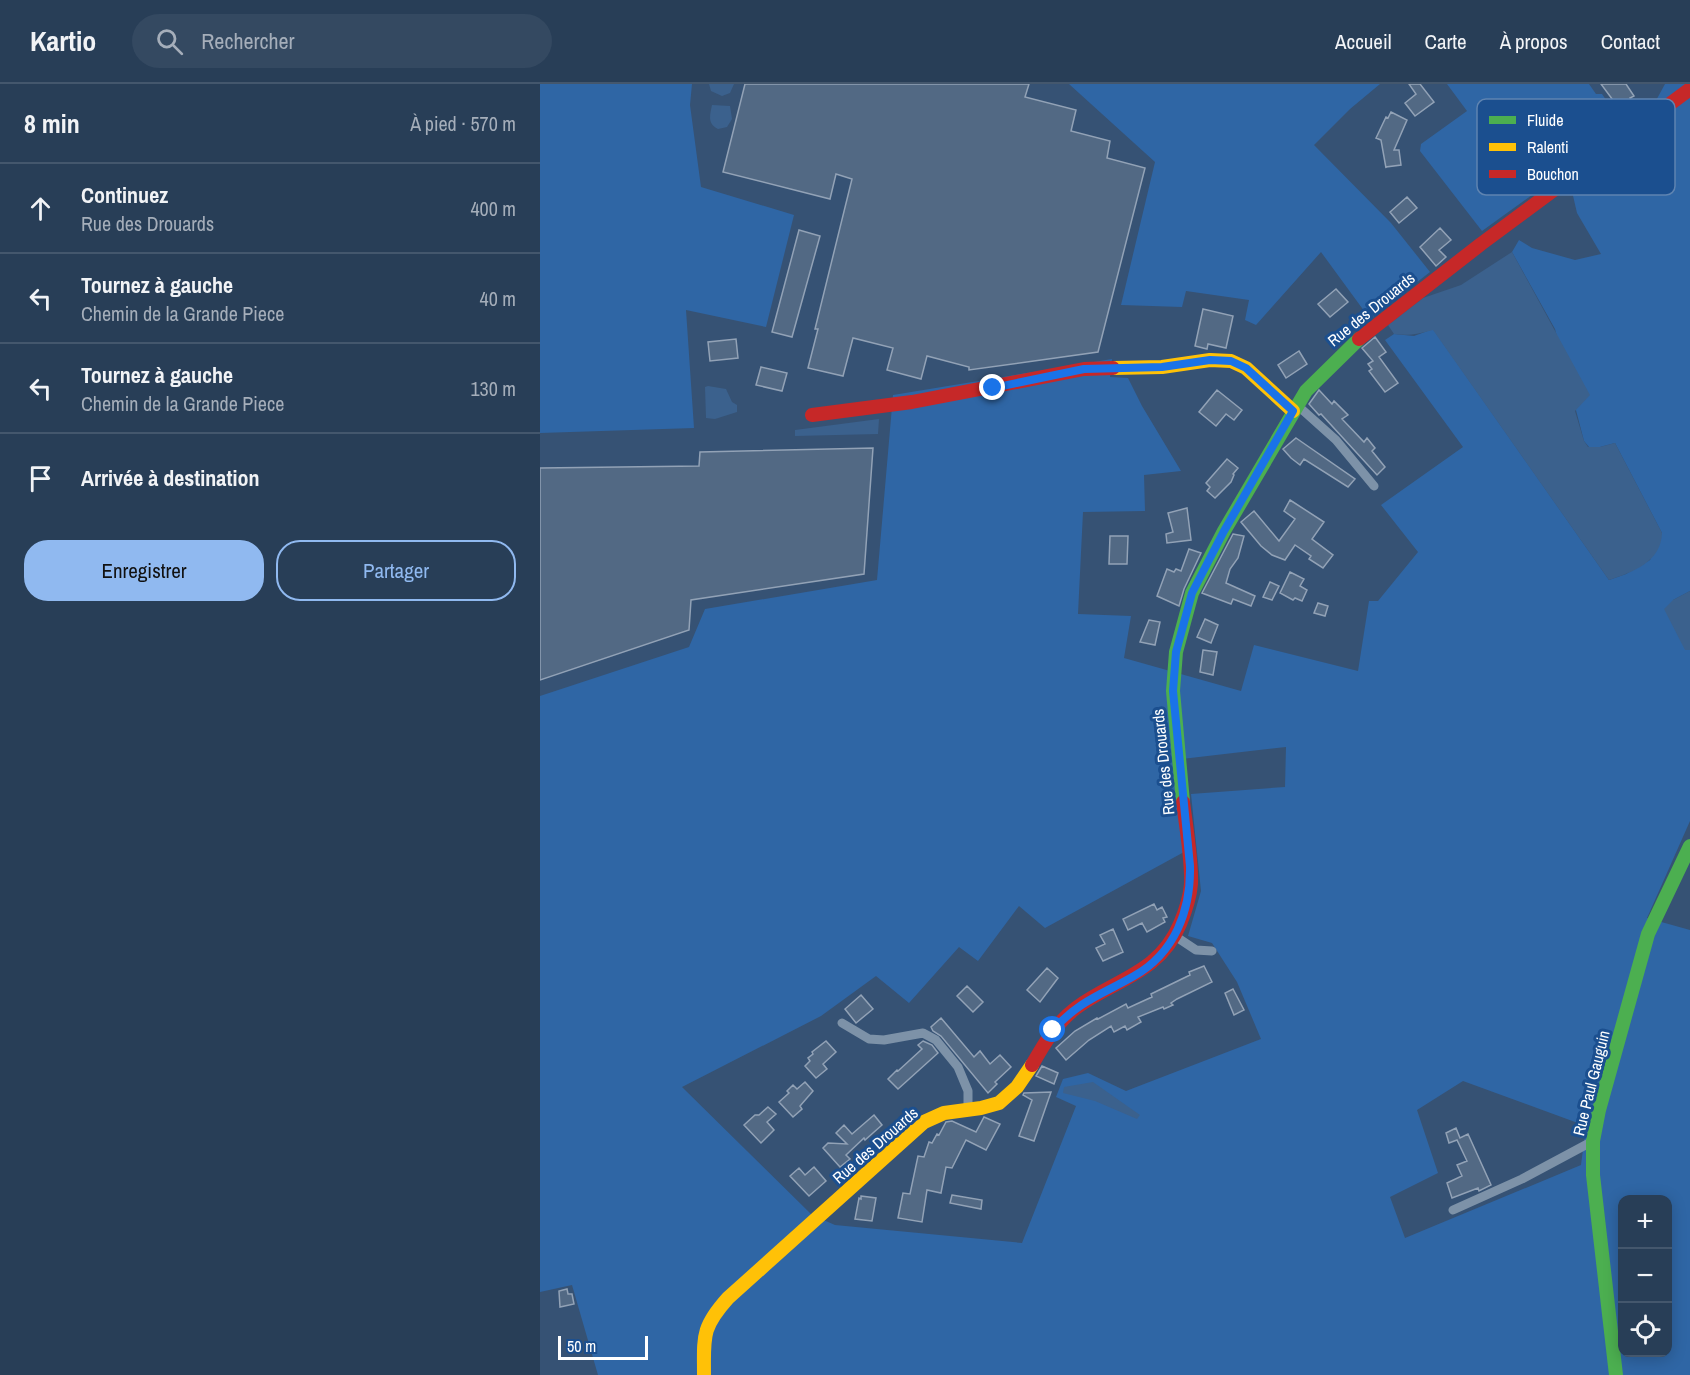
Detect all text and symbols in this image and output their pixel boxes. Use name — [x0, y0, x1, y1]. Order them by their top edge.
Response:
search box — [132, 14, 552, 68]
text: Kartio — [30, 22, 96, 60]
icon: search — [153, 25, 186, 58]
text: Rechercher — [201, 26, 295, 56]
text: Accueil — [1335, 27, 1392, 56]
text: Carte — [1425, 27, 1467, 56]
text: À propos — [1500, 27, 1568, 56]
text: Contact — [1601, 27, 1660, 56]
legend — [1477, 99, 1675, 195]
text: 8 min — [24, 106, 80, 141]
text: Fluide — [1527, 109, 1563, 131]
text: À pied · 570 m — [410, 110, 516, 137]
text: Ralenti — [1527, 136, 1569, 158]
text: Bouchon — [1527, 163, 1579, 185]
text: Continuez — [81, 180, 168, 210]
icon: ahead — [24, 192, 57, 225]
text: 400 m — [470, 195, 516, 222]
text: Rue des Drouards — [81, 210, 214, 237]
street label: Rue des Drouards — [1323, 267, 1419, 351]
text: Tournez à gauche — [81, 270, 233, 300]
icon: left — [24, 282, 57, 315]
text: 40 m — [480, 285, 516, 312]
text: Chemin de la Grande Piece — [81, 300, 284, 327]
text: Tournez à gauche — [81, 360, 233, 390]
icon: left — [24, 372, 57, 405]
route end — [979, 374, 1005, 400]
text: 130 m — [470, 375, 516, 402]
text: Chemin de la Grande Piece — [81, 390, 284, 417]
icon: arrive — [24, 462, 57, 495]
text: Arrivée à destination — [81, 463, 259, 493]
button: Enregistrer — [24, 540, 264, 601]
button: Partager — [276, 540, 516, 601]
street label: Rue des Drouards — [1146, 708, 1180, 816]
route start — [1039, 1016, 1065, 1042]
street label: Rue Paul Gauguin — [1567, 1028, 1615, 1138]
street label: Rue des Drouards — [828, 1102, 922, 1188]
map controls — [1618, 1195, 1672, 1357]
button: + — [1618, 1195, 1672, 1249]
button: − — [1618, 1249, 1672, 1303]
button: locate — [1618, 1303, 1672, 1357]
scale bar — [558, 1333, 648, 1360]
text: 50 m — [567, 1335, 596, 1357]

